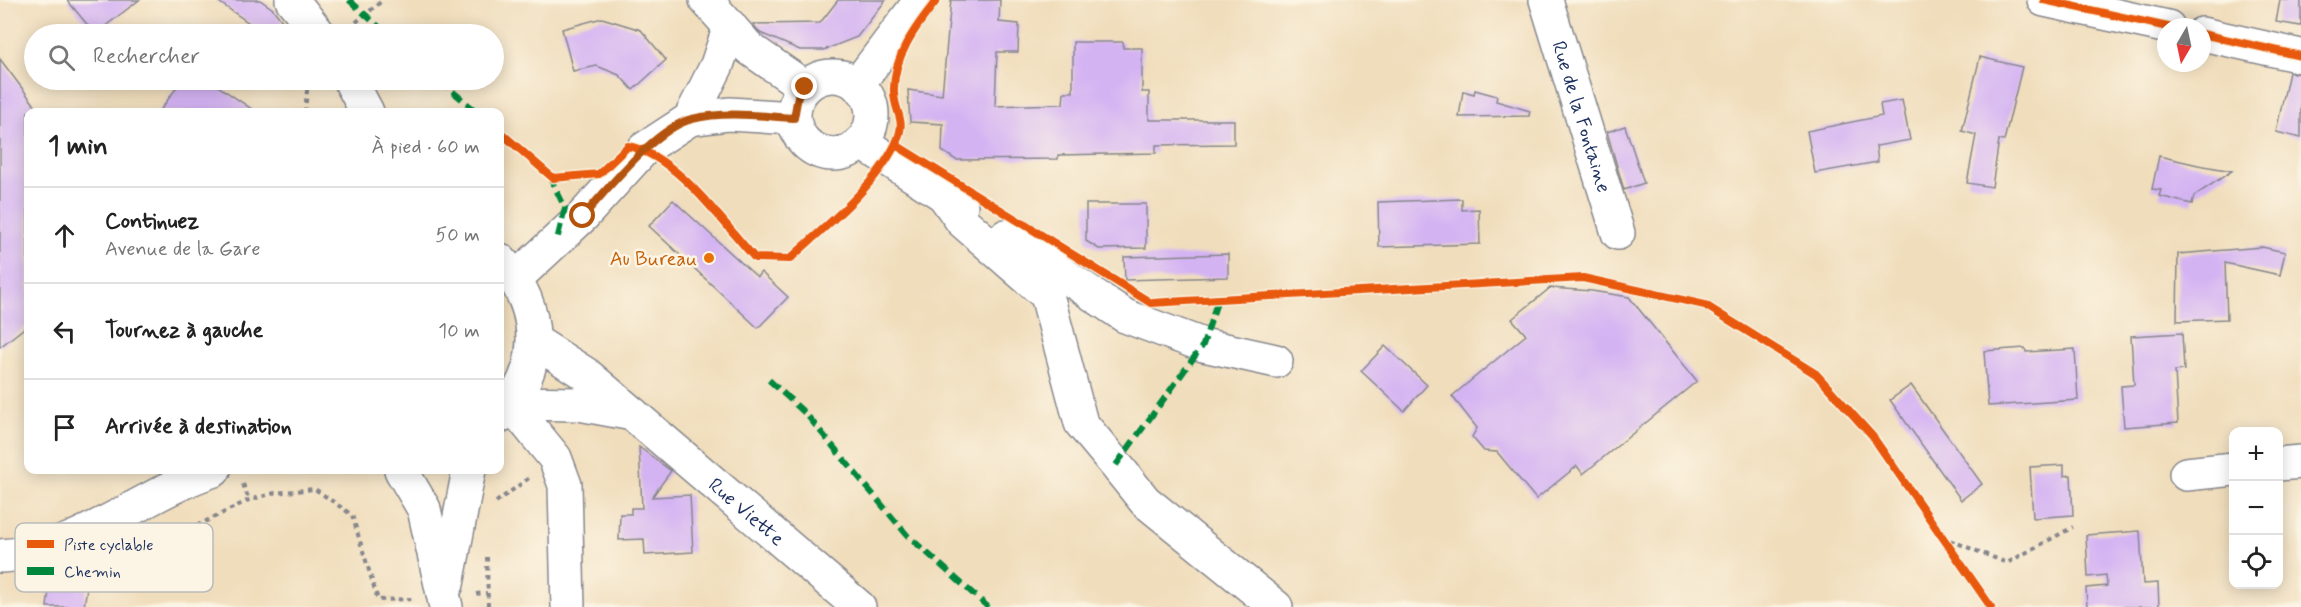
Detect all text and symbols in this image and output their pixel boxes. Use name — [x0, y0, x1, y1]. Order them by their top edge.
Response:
north arrow — [2157, 18, 2211, 72]
search box — [24, 24, 504, 90]
street label: Rue de la Fontaine — [1544, 38, 1617, 196]
icon: search — [45, 41, 78, 74]
text: Rechercher — [93, 43, 200, 71]
route end — [791, 73, 817, 99]
text: 1 min — [48, 130, 108, 164]
text: À pied · 60 m — [371, 134, 480, 161]
route start — [569, 202, 595, 228]
text: Continuez — [105, 208, 199, 236]
icon: ahead — [48, 219, 81, 252]
text: 50 m — [435, 222, 480, 249]
text: Avenue de la Gare — [105, 236, 261, 263]
place label: Au Bureau — [610, 246, 697, 273]
marker: Au Bureau — [702, 251, 716, 265]
icon: left — [48, 315, 81, 348]
text: Tournez à gauche — [105, 317, 263, 345]
text: 10 m — [438, 318, 480, 345]
icon: arrive — [48, 411, 81, 444]
text: Arrivée à destination — [105, 413, 292, 441]
map controls — [2229, 427, 2283, 589]
button: + — [2229, 427, 2283, 481]
street label: Rue Viette — [702, 472, 790, 553]
button: − — [2229, 481, 2283, 535]
legend — [15, 523, 213, 592]
text: Piste cyclable — [64, 535, 153, 556]
button: locate — [2229, 535, 2283, 589]
text: Chemin — [64, 562, 121, 583]

